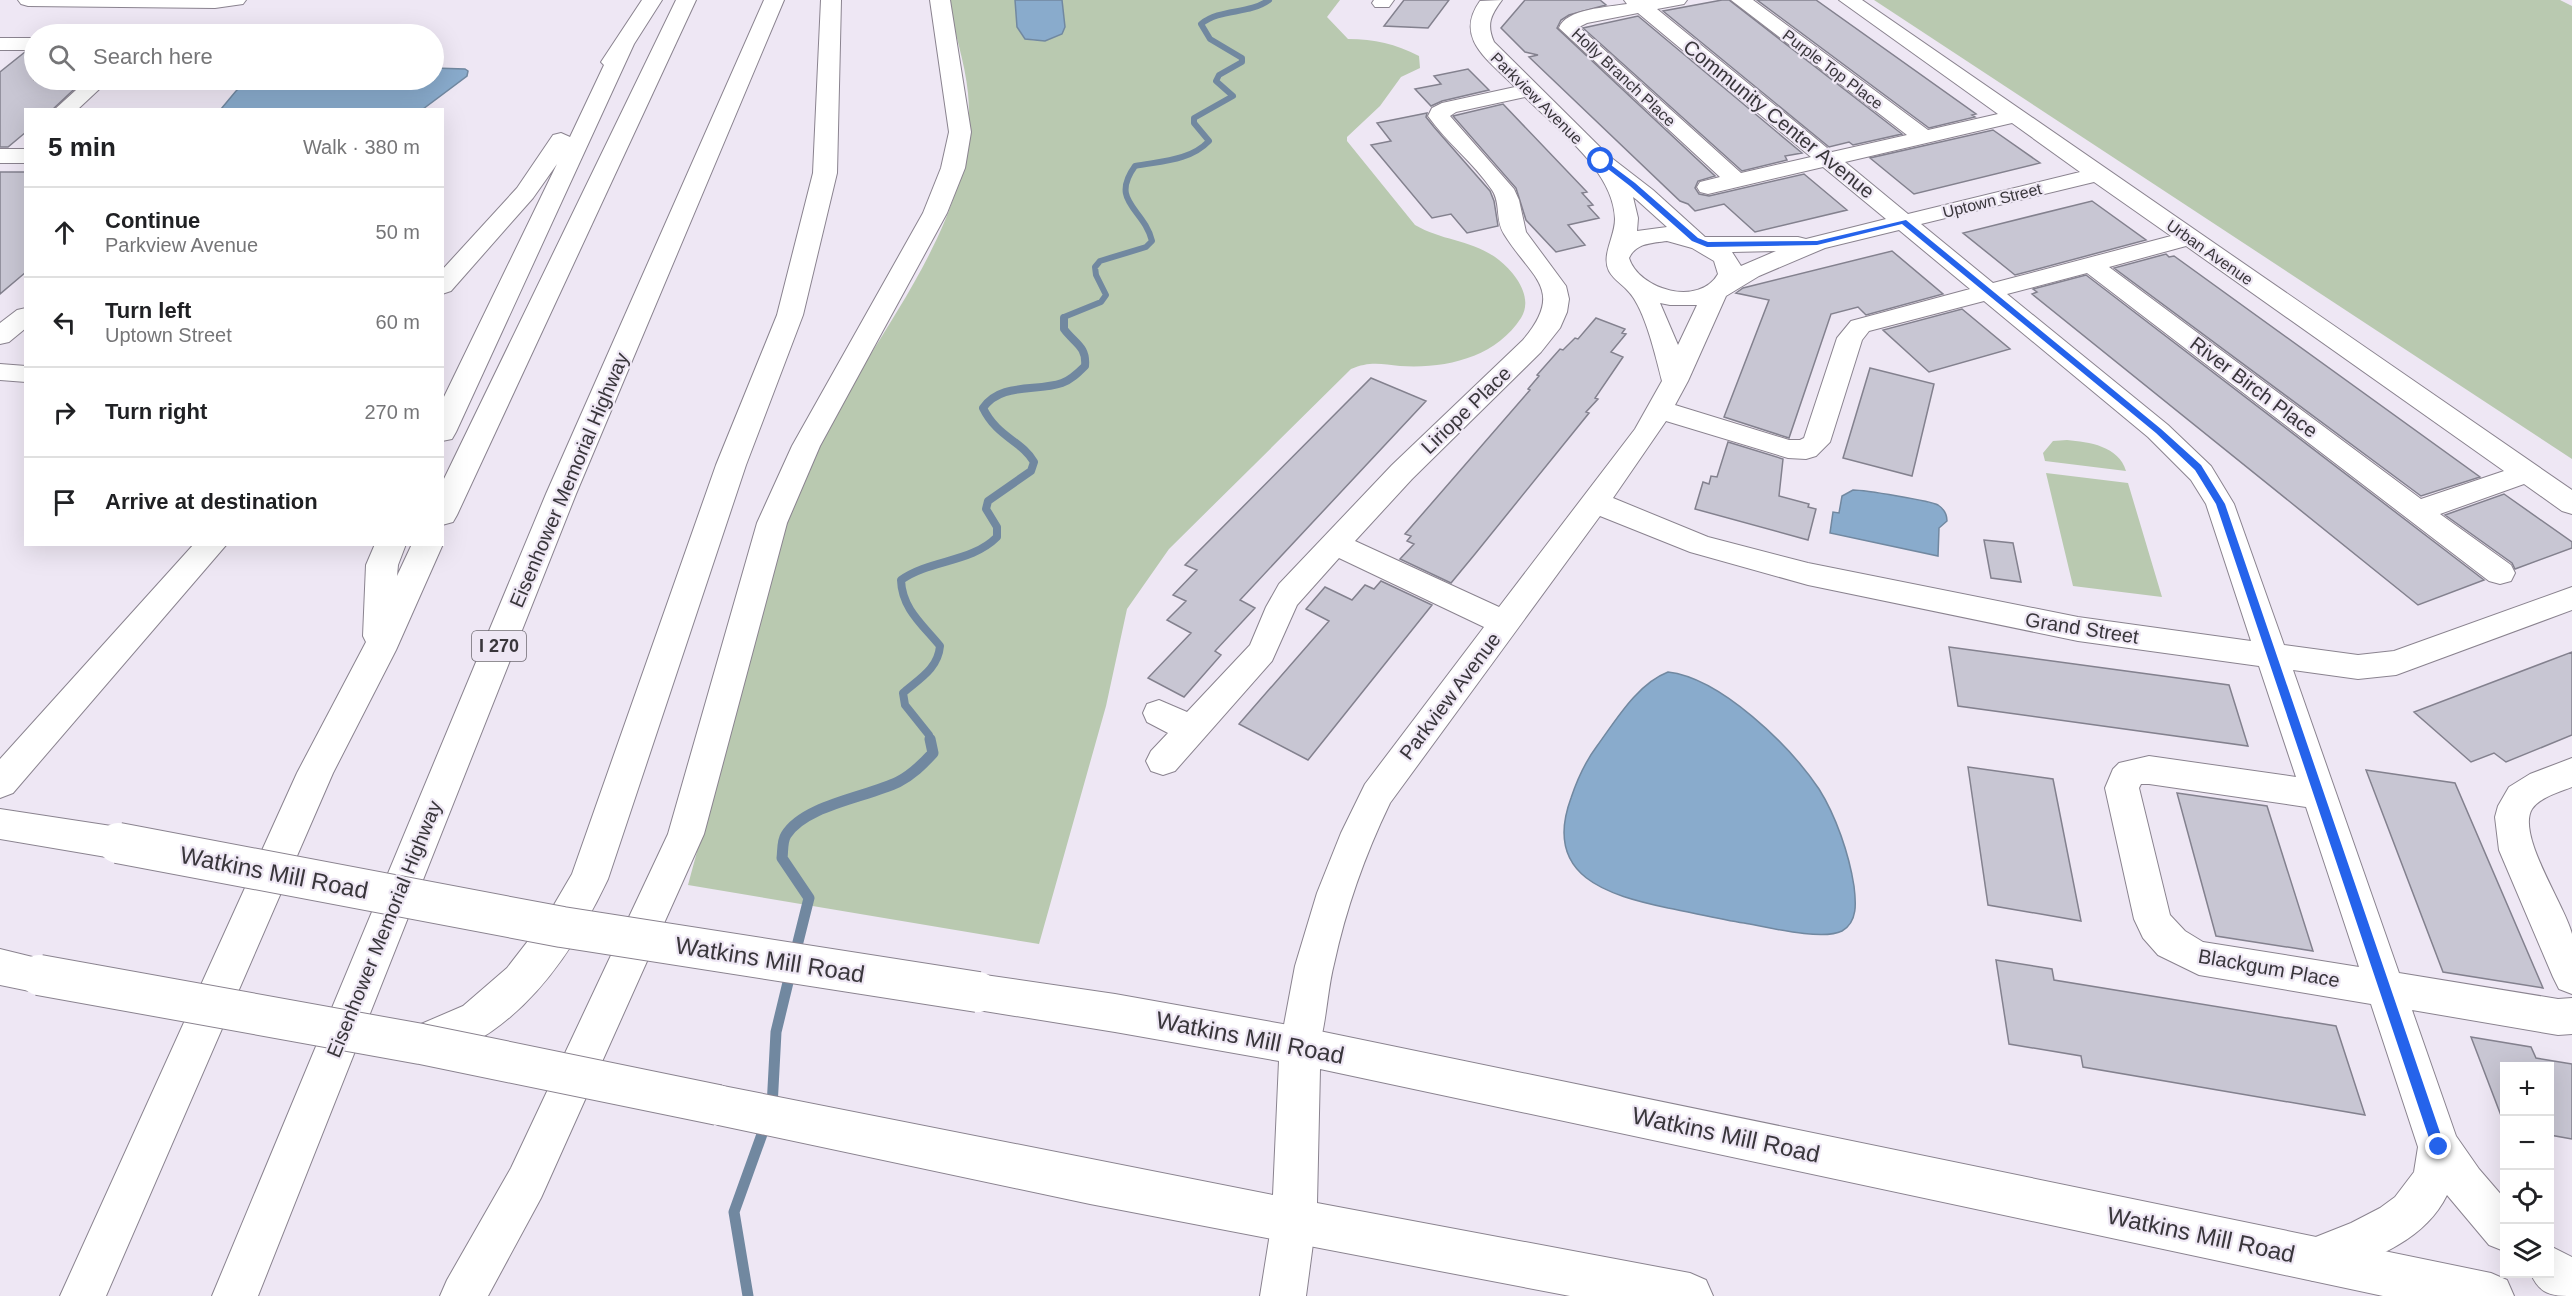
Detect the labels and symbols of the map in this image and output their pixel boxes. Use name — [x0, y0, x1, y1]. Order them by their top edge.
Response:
street label: Holly Branch Place — [1568, 25, 1679, 130]
street label: Purple Top Place — [1779, 26, 1886, 113]
street label: Community Center Avenue — [1679, 35, 1879, 203]
street label: Parkview Avenue — [1487, 49, 1586, 148]
route start — [1587, 147, 1613, 173]
street label: Uptown Street — [1941, 180, 2044, 221]
street label: Urban Avenue — [2163, 216, 2256, 288]
street label: River Birch Place — [2186, 332, 2322, 442]
street label: Eisenhower Memorial Highway — [505, 349, 633, 611]
street label: Liriope Place — [1417, 362, 1515, 458]
street label: Grand Street — [2024, 608, 2141, 648]
street label: Parkview Avenue — [1395, 628, 1505, 764]
road number: I 270 — [472, 631, 526, 661]
street label: Eisenhower Memorial Highway — [322, 798, 446, 1060]
street label: Watkins Mill Road — [178, 841, 370, 904]
street label: Watkins Mill Road — [674, 931, 867, 988]
street label: Blackgum Place — [2196, 945, 2342, 991]
street label: Watkins Mill Road — [1154, 1006, 1346, 1069]
street label: Watkins Mill Road — [1630, 1101, 1822, 1168]
route end — [2425, 1133, 2451, 1159]
street label: Watkins Mill Road — [2105, 1201, 2297, 1268]

